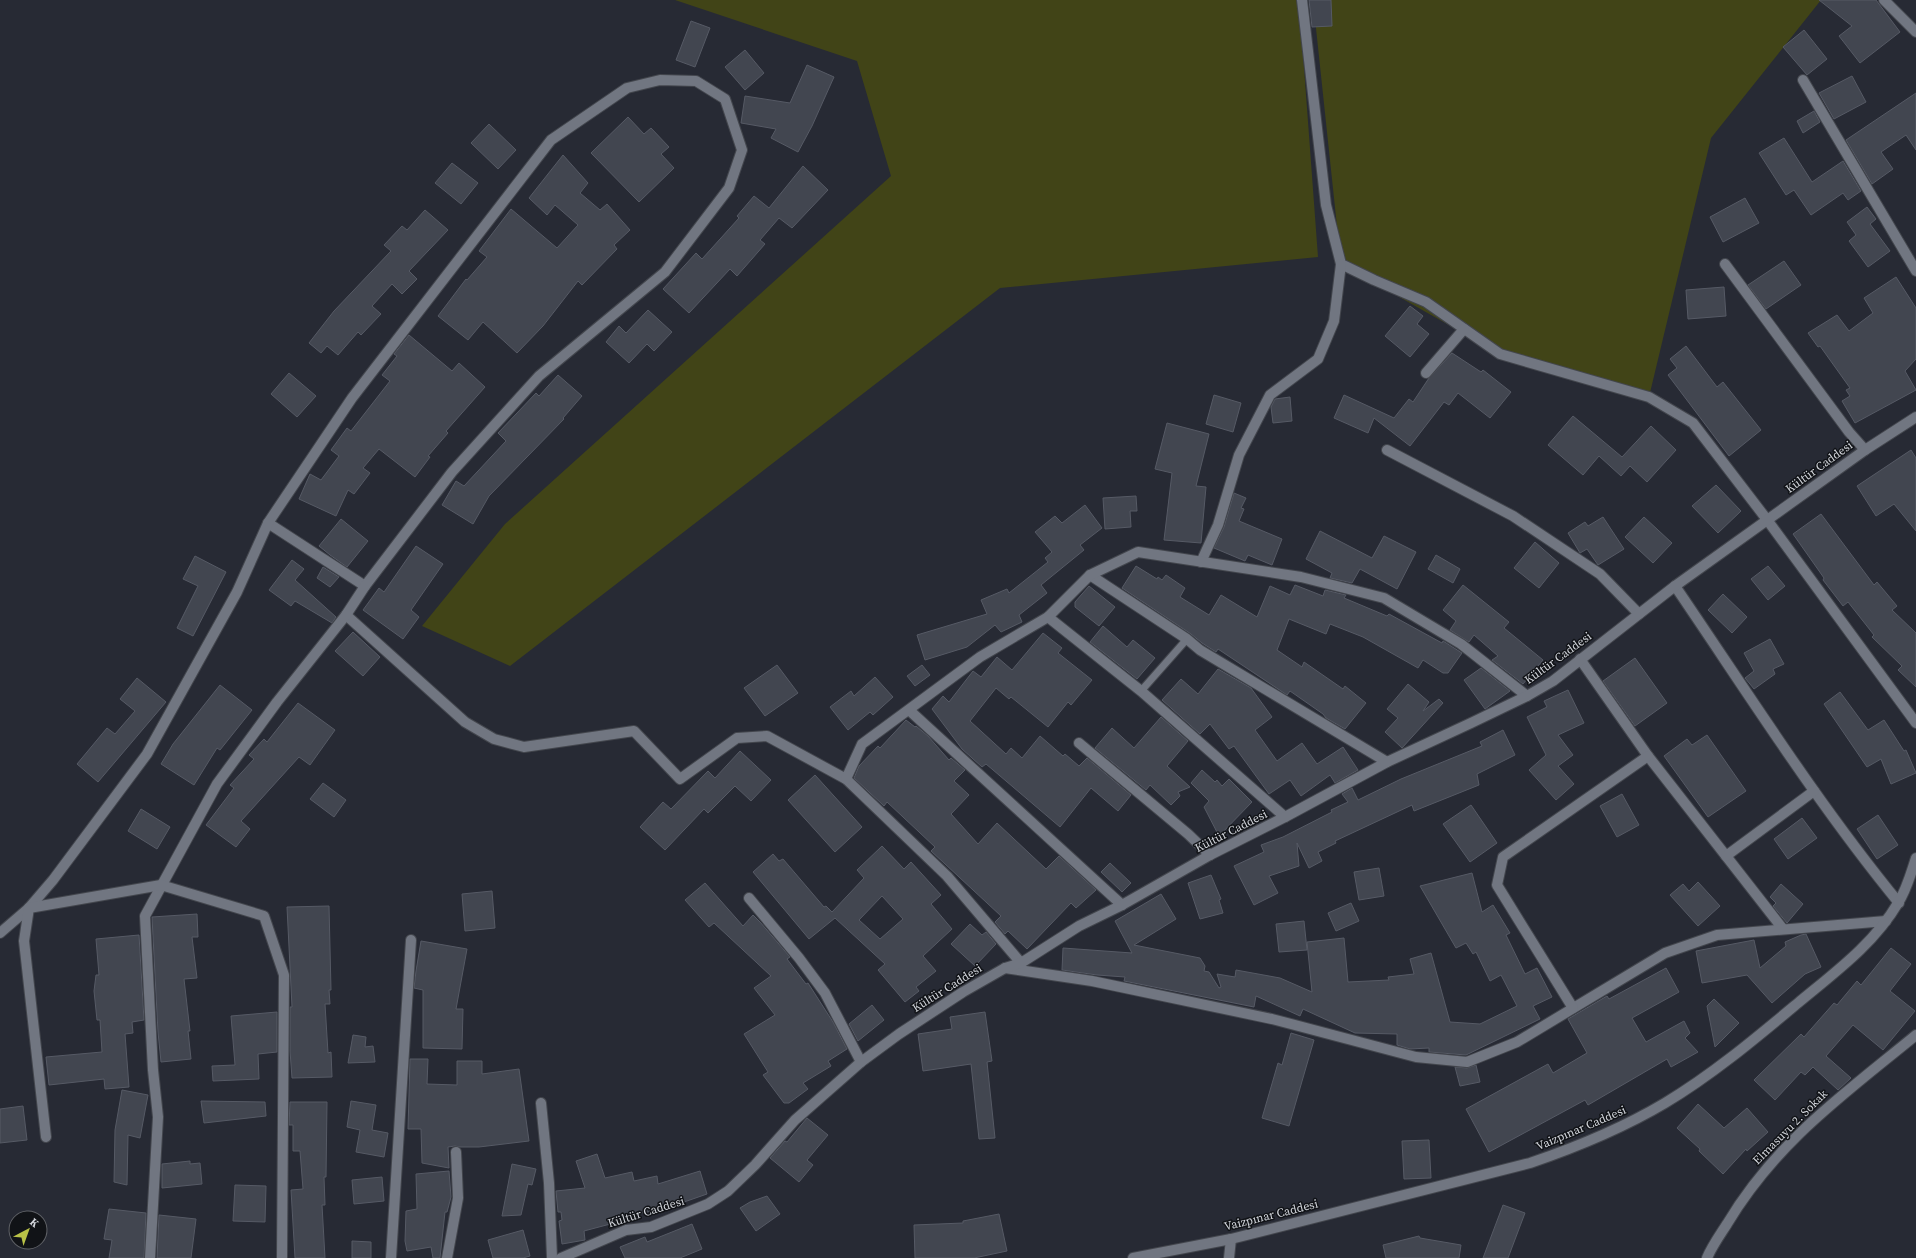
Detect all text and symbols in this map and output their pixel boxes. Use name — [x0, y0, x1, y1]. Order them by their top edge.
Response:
street label: Kültür Caddesi — [1782, 437, 1856, 497]
street label: Kültür Caddesi — [1521, 628, 1595, 688]
street label: Kültür Caddesi — [1192, 806, 1270, 856]
street label: Kültür Caddesi — [909, 960, 985, 1016]
street label: Elmasuyu 2. Sokak — [1749, 1086, 1831, 1168]
street label: Vaizpınar Caddesi — [1534, 1102, 1629, 1154]
street label: Kültür Caddesi — [606, 1193, 687, 1231]
street label: Vaizpınar Caddesi — [1222, 1196, 1320, 1234]
north arrow — [8, 1210, 48, 1250]
text: K — [26, 1215, 42, 1231]

